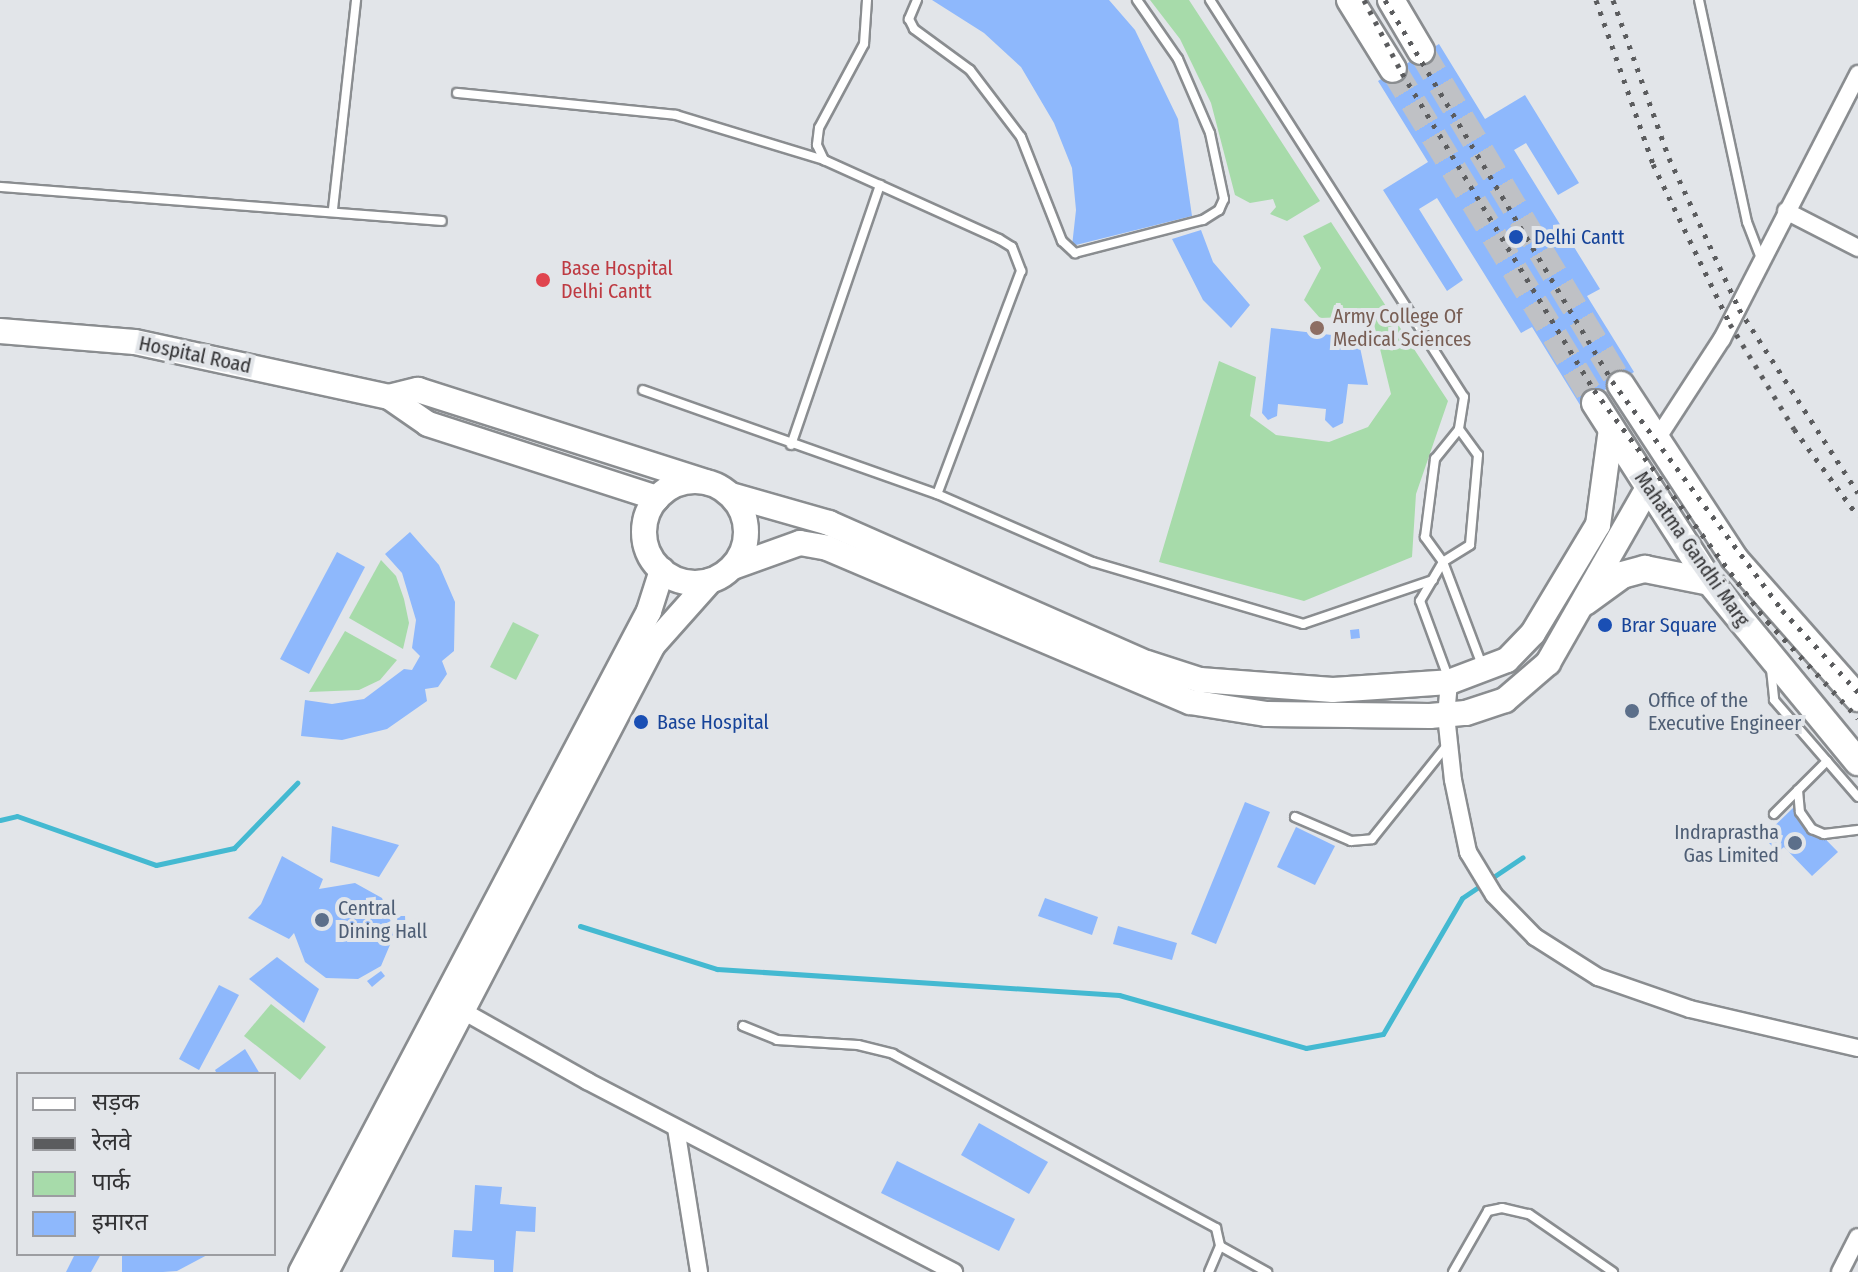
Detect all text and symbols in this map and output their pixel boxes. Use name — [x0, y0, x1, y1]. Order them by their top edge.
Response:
place label: Delhi Cantt — [1534, 225, 1624, 249]
marker: Delhi Cantt — [1505, 226, 1527, 248]
place label: Base Hospital Delhi Cantt — [561, 256, 673, 303]
marker: Base Hospital Delhi Cantt — [532, 269, 554, 291]
place label: Army College Of Medical Sciences — [1333, 304, 1471, 351]
marker: Army College Of Medical Sciences — [1308, 319, 1326, 337]
street label: Hospital Road — [137, 331, 253, 379]
street label: Mahatma Gandhi Marg — [1629, 467, 1755, 631]
place label: Brar Square — [1621, 613, 1717, 637]
marker: Brar Square — [1596, 616, 1614, 634]
place label: Office of the Executive Engineer — [1648, 688, 1801, 735]
marker: Office of the Executive Engineer — [1623, 702, 1641, 720]
place label: Base Hospital — [657, 710, 769, 734]
marker: Base Hospital — [632, 713, 650, 731]
place label: Indraprastha Gas Limited — [1674, 820, 1779, 867]
marker: Indraprastha Gas Limited — [1786, 834, 1804, 852]
place label: Central Dining Hall — [338, 896, 427, 943]
marker: Central Dining Hall — [313, 911, 331, 929]
legend — [16, 1072, 276, 1256]
text: सड़क — [92, 1088, 140, 1116]
text: रेलवे — [92, 1128, 131, 1156]
text: पार्क — [92, 1168, 130, 1196]
text: इमारत — [92, 1208, 148, 1236]

